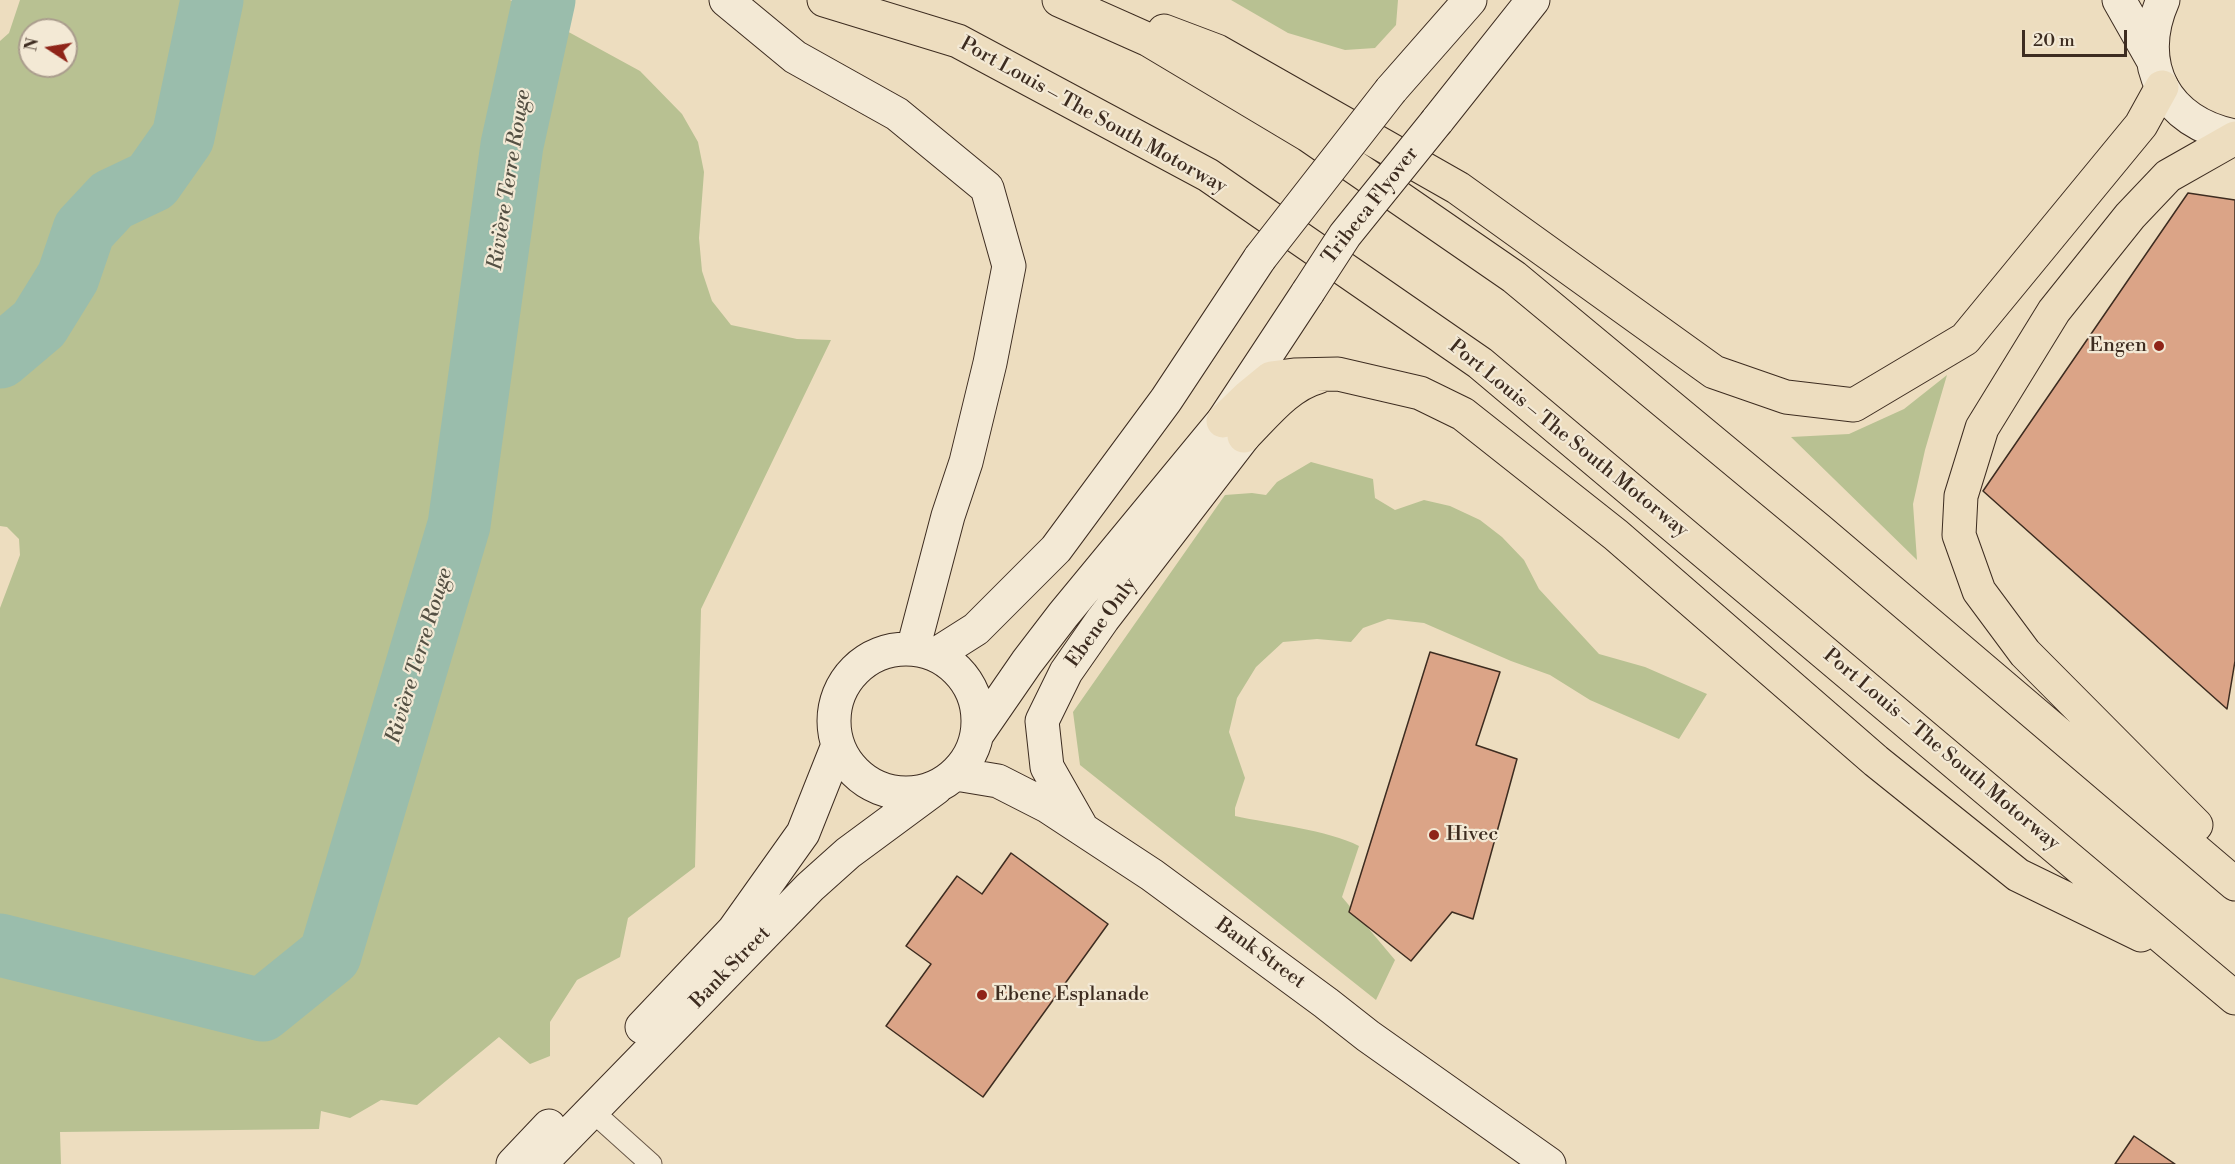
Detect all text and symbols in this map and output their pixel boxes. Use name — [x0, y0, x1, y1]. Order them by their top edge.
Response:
north arrow — [18, 18, 78, 78]
scale bar — [2025, 18, 2130, 56]
text: 20 m — [2033, 29, 2075, 52]
street label: Port Louis – The South Motorway — [955, 32, 1231, 200]
text: N — [21, 36, 43, 53]
water label: Rivière Terre Rouge — [483, 88, 537, 272]
street label: Tribeca Flyover — [1318, 143, 1424, 269]
place label: Engen — [2089, 334, 2147, 358]
street label: Port Louis – The South Motorway — [1443, 335, 1693, 543]
marker: Engen — [2152, 339, 2166, 353]
water label: Rivière Terre Rouge — [381, 565, 459, 747]
street label: Ebene Only — [1062, 574, 1142, 672]
street label: Port Louis – The South Motorway — [1818, 644, 2064, 856]
place label: Hivec — [1446, 823, 1498, 847]
marker: Hivec — [1427, 828, 1441, 842]
street label: Bank Street — [1210, 913, 1310, 995]
street label: Bank Street — [686, 922, 776, 1014]
place label: Ebene Esplanade — [994, 983, 1149, 1007]
marker: Ebene Esplanade — [975, 988, 989, 1002]

